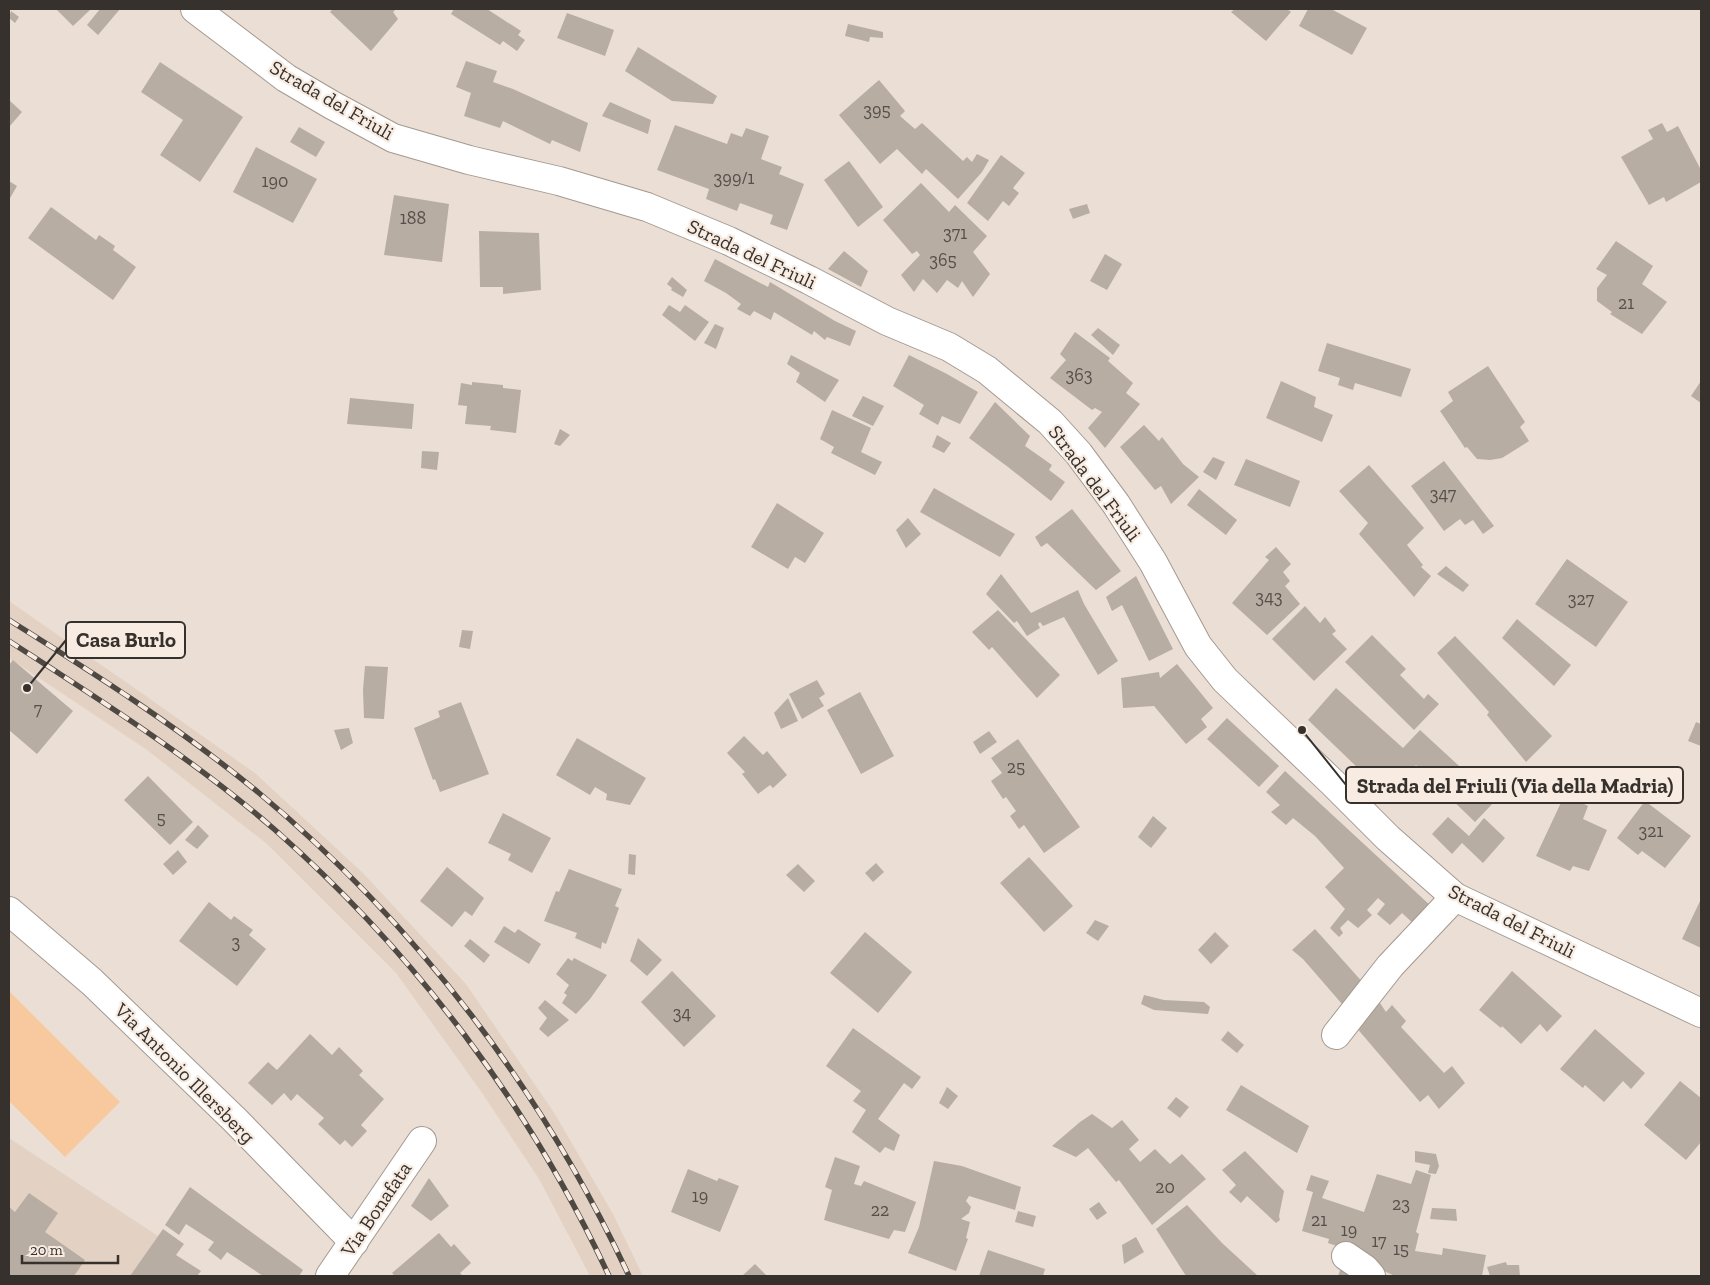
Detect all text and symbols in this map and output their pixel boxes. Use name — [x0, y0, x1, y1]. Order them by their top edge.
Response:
street label: Strada del Friuli — [266, 55, 398, 145]
house number: 395 — [863, 99, 891, 121]
house number: 399/1 — [714, 167, 755, 189]
house number: 190 — [262, 170, 288, 192]
house number: 188 — [400, 207, 426, 229]
street label: Strada del Friuli — [684, 214, 820, 294]
house number: 371 — [943, 222, 967, 244]
house number: 365 — [929, 249, 957, 271]
house number: 21 — [1618, 292, 1634, 314]
house number: 363 — [1065, 364, 1093, 386]
street label: Strada del Friuli — [1044, 420, 1147, 546]
house number: 347 — [1430, 483, 1457, 505]
house number: 343 — [1255, 586, 1283, 608]
house number: 327 — [1568, 588, 1595, 610]
callout: Casa Burlo — [66, 622, 185, 658]
text: Casa Burlo — [76, 627, 176, 652]
house number: 7 — [34, 698, 43, 720]
house number: 25 — [1007, 756, 1025, 778]
callout: Strada del Friuli (Via della Madria) — [1346, 767, 1683, 803]
text: Strada del Friuli (Via della Madria) — [1357, 773, 1673, 798]
house number: 5 — [156, 807, 166, 829]
house number: 321 — [1638, 820, 1664, 842]
street label: Strada del Friuli — [1445, 879, 1580, 963]
house number: 3 — [232, 931, 241, 953]
street label: Via Antonio Illersberg — [109, 997, 260, 1148]
house number: 34 — [673, 1002, 692, 1024]
street label: Via Bonafata — [335, 1157, 417, 1262]
house number: 20 — [1155, 1176, 1175, 1198]
house number: 19 — [692, 1185, 708, 1207]
house number: 23 — [1392, 1193, 1410, 1215]
house number: 22 — [871, 1199, 889, 1221]
house number: 21 — [1311, 1209, 1327, 1231]
house number: 19 — [1341, 1219, 1357, 1241]
house number: 17 — [1371, 1230, 1387, 1252]
scale bar — [22, 1232, 119, 1264]
house number: 15 — [1393, 1238, 1409, 1260]
text: 20 m — [30, 1241, 63, 1259]

